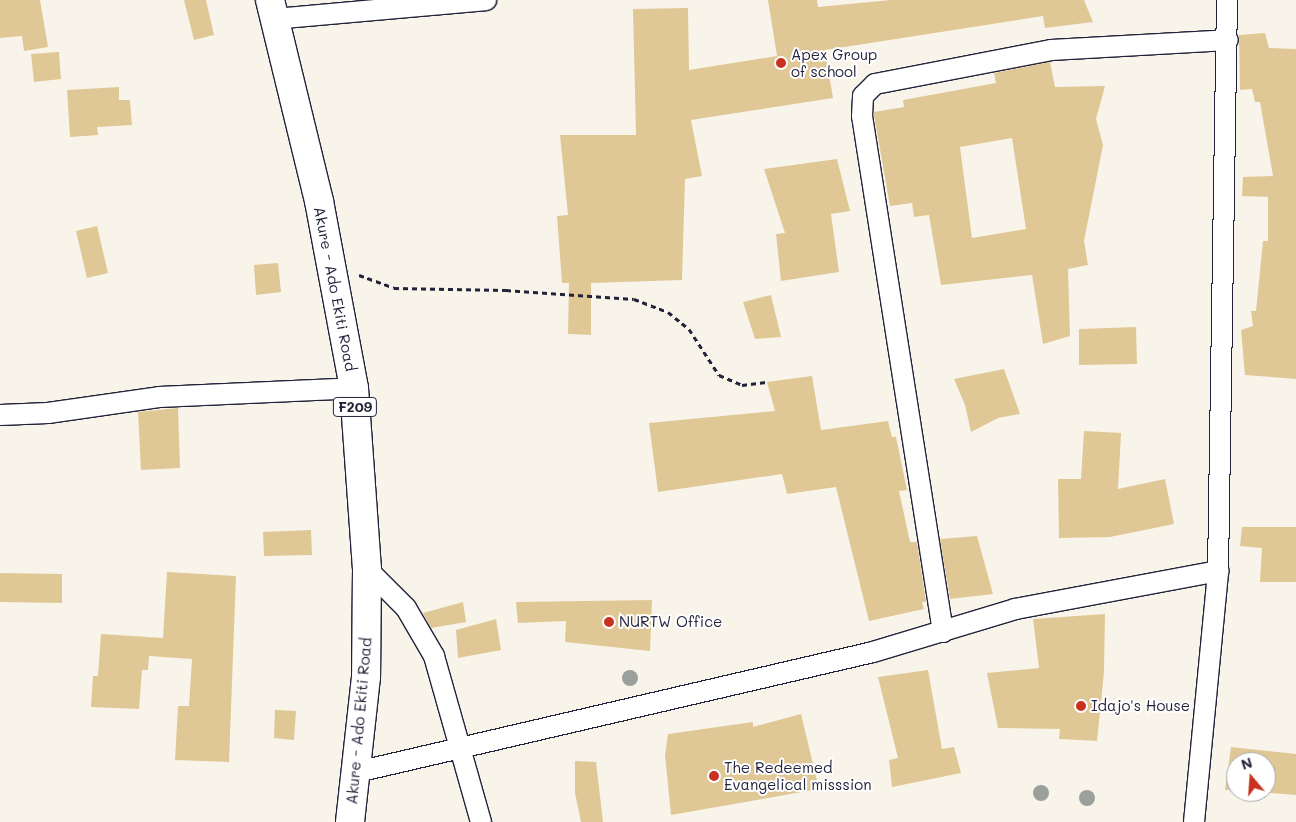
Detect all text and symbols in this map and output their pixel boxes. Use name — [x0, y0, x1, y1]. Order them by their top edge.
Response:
place label: Apex Group of school — [791, 45, 877, 80]
marker: Apex Group of school — [775, 57, 787, 69]
street label: Akure - Ado Ekiti Road — [310, 205, 360, 373]
road number: F209 — [332, 396, 378, 418]
place label: NURTW Office — [619, 613, 722, 631]
marker: NURTW Office — [603, 616, 615, 628]
street label: Akure - Ado Ekiti Road — [343, 637, 375, 805]
place label: Idajo's House — [1091, 697, 1190, 715]
marker: Idajo's House — [1075, 700, 1087, 712]
north arrow — [1226, 752, 1276, 802]
text: N — [1239, 753, 1255, 774]
place label: The Redeemed Evangelical misssion — [724, 758, 871, 793]
marker: The Redeemed Evangelical misssion — [708, 770, 720, 782]

